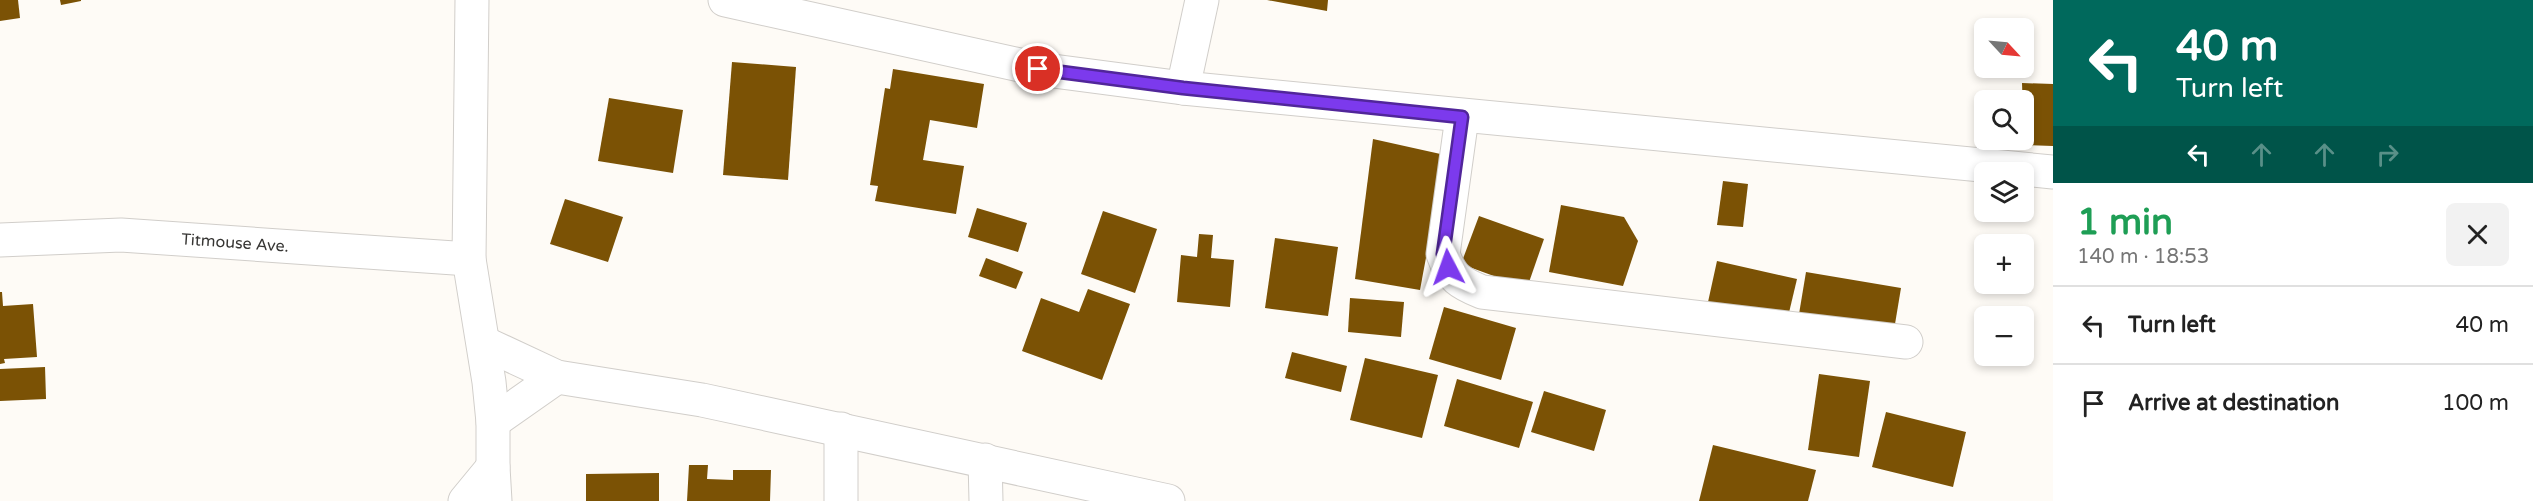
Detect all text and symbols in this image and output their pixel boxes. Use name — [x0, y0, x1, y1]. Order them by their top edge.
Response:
north arrow — [1974, 18, 2034, 78]
map controls — [1974, 18, 2034, 366]
text: 40 m — [2176, 21, 2278, 72]
icon: left — [2077, 24, 2155, 102]
pin — [1012, 43, 1063, 94]
icon: arrive — [1021, 52, 1054, 85]
text: Turn left — [2176, 72, 2283, 105]
button: search — [1974, 90, 2034, 150]
icon: left — [2182, 138, 2215, 171]
icon: ahead — [2245, 138, 2278, 171]
icon: ahead — [2308, 138, 2341, 171]
icon: right — [2371, 138, 2404, 171]
button: layers — [1974, 162, 2034, 222]
text: 1 min — [2077, 201, 2173, 244]
button: close — [2446, 203, 2509, 266]
street label: Titmouse Ave. — [181, 229, 289, 257]
button: + — [1974, 234, 2034, 294]
position arrow — [1416, 235, 1480, 299]
text: 140 m · 18:53 — [2077, 245, 2209, 269]
button: − — [1974, 306, 2034, 366]
icon: left — [2077, 309, 2110, 342]
text: Turn left — [2128, 312, 2216, 338]
text: 40 m — [2455, 312, 2509, 338]
icon: arrive — [2077, 387, 2110, 420]
text: Arrive at destination — [2128, 390, 2339, 416]
text: 100 m — [2442, 390, 2509, 416]

